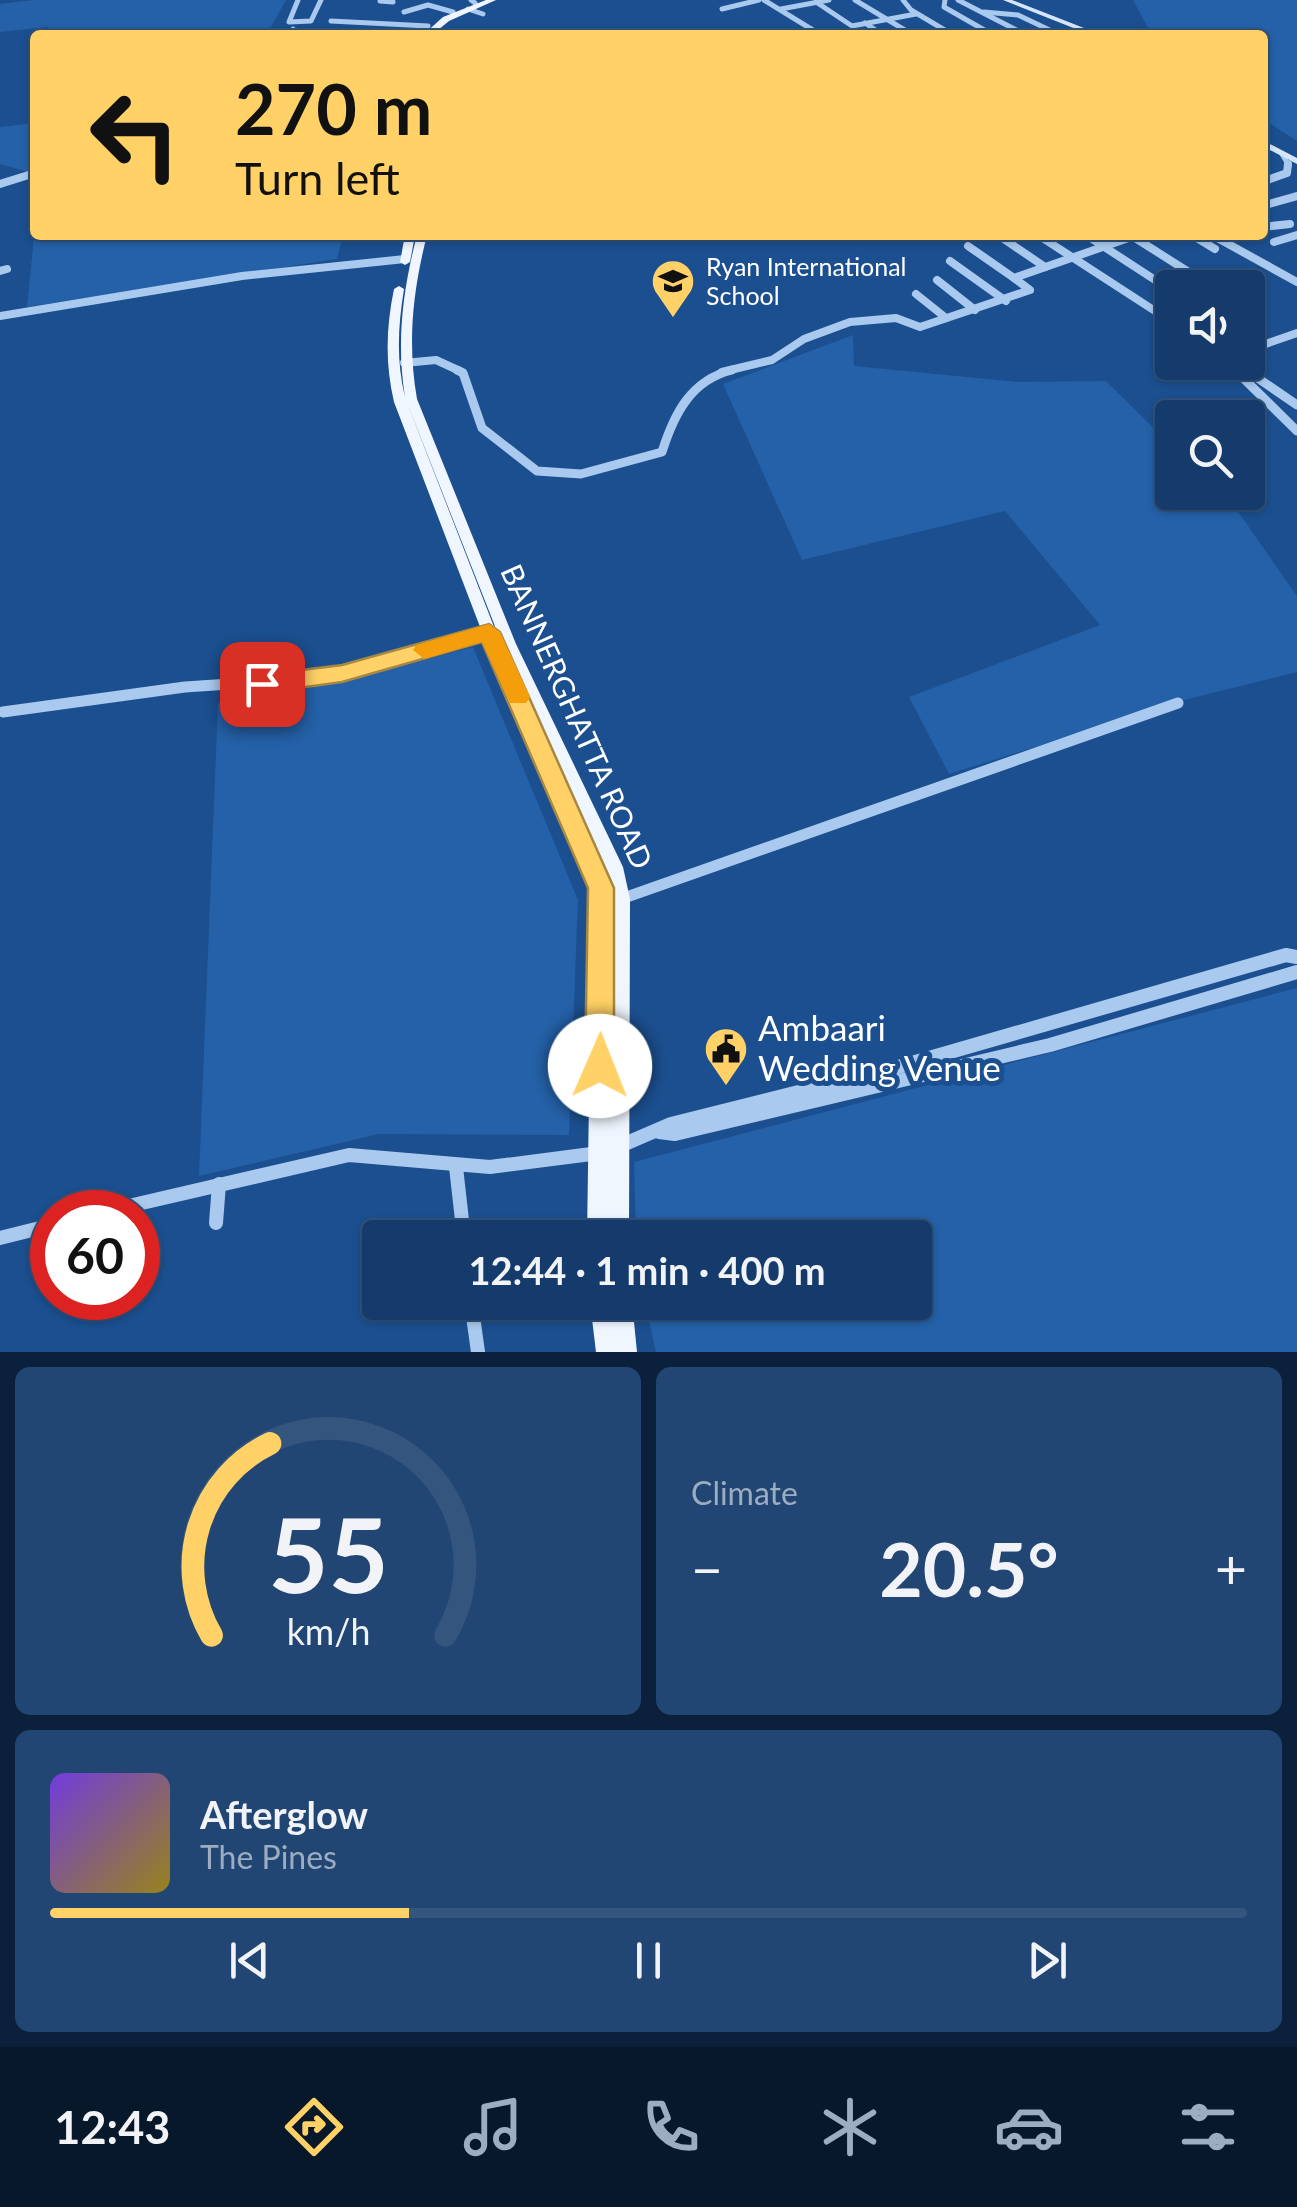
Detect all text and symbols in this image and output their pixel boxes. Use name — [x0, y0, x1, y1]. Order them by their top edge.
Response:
text: 270 m — [235, 66, 432, 150]
icon: left — [70, 70, 200, 200]
text: Turn left — [235, 151, 400, 205]
place label: Ryan International School — [706, 251, 907, 310]
school or university icon: Ryan International School — [650, 258, 696, 319]
map controls — [1155, 270, 1265, 510]
button: sound — [1155, 270, 1265, 380]
button: search — [1155, 400, 1265, 510]
street label: BANNERGHATTA ROAD — [494, 558, 661, 874]
pin — [220, 642, 305, 727]
icon: arrive — [235, 657, 290, 712]
place label: Ambaari Wedding Venue — [758, 1006, 1001, 1088]
position arrow — [548, 1014, 652, 1118]
public building icon: Ambaari Wedding Venue — [703, 1026, 749, 1087]
speed limit sign: 60 — [30, 1190, 160, 1320]
text: 12:44 · 1 min · 400 m — [468, 1247, 826, 1293]
text: Climate — [691, 1473, 798, 1512]
text: 55 — [268, 1490, 388, 1615]
text: 20.5° — [879, 1523, 1059, 1613]
text: − — [691, 1535, 723, 1601]
text: + — [1215, 1535, 1247, 1601]
text: km/h — [286, 1610, 370, 1653]
text: Afterglow — [200, 1791, 368, 1837]
text: The Pines — [200, 1837, 337, 1876]
icon: previous — [222, 1933, 277, 1988]
icon: pause — [621, 1933, 676, 1988]
icon: next — [1020, 1933, 1075, 1988]
icon: directions — [279, 2092, 349, 2162]
icon: music — [458, 2092, 528, 2162]
icon: phone — [636, 2092, 706, 2162]
icon: climate — [815, 2092, 885, 2162]
icon: car — [994, 2092, 1064, 2162]
icon: filters — [1173, 2092, 1243, 2162]
text: 12:43 — [54, 2100, 170, 2154]

